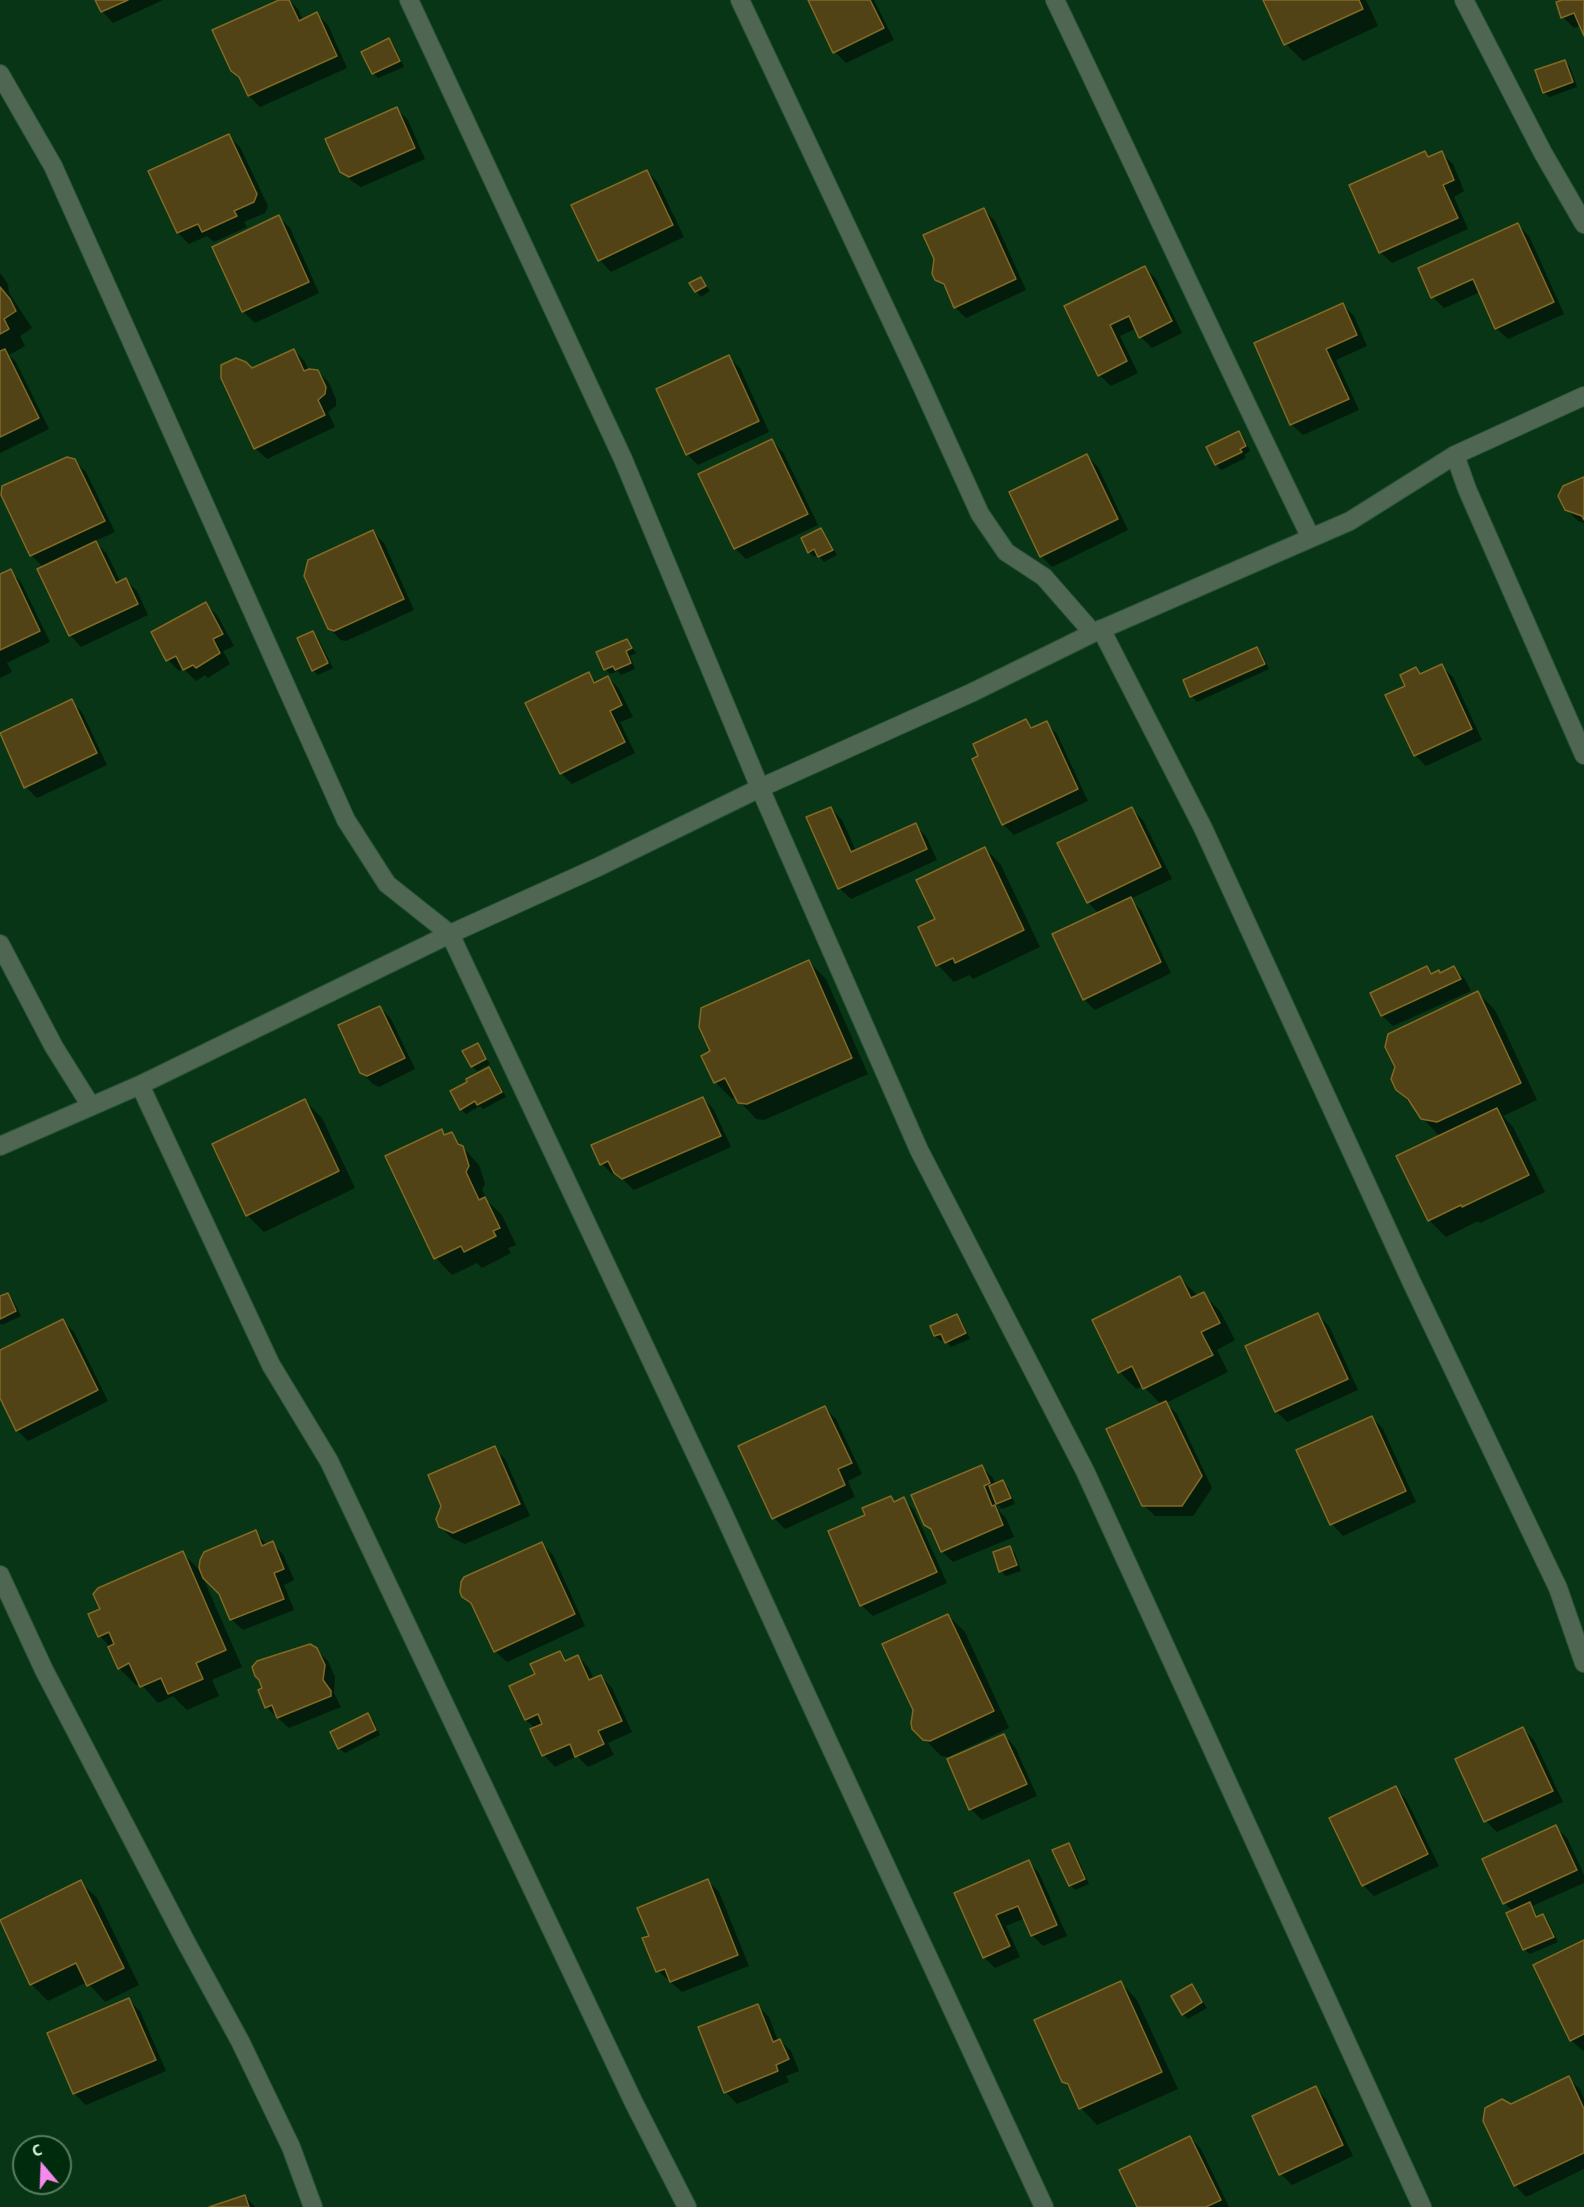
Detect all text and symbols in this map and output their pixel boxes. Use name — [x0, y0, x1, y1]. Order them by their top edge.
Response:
north arrow — [12, 2135, 72, 2195]
text: С — [29, 2139, 44, 2161]

